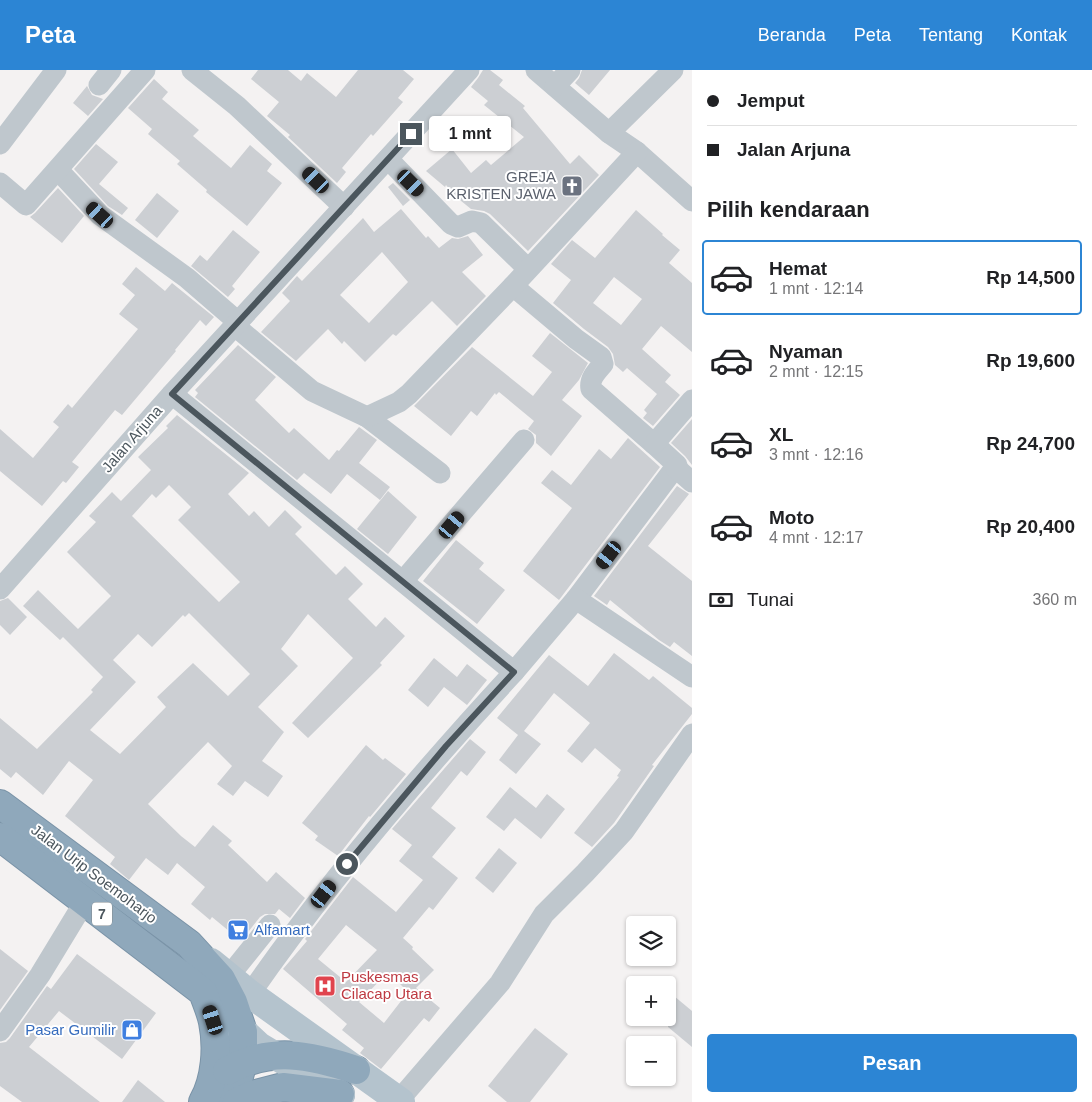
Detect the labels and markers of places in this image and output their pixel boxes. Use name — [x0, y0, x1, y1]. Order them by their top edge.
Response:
place label: GREJA KRISTEN JAWA — [446, 168, 556, 202]
church icon: GREJA KRISTEN JAWA — [560, 174, 584, 198]
supermarket icon: Alfamart — [226, 918, 250, 942]
place label: Alfamart — [254, 921, 311, 938]
place label: Puskesmas Cilacap Utara — [341, 968, 433, 1002]
hospital icon: Puskesmas Cilacap Utara — [313, 974, 337, 998]
shop icon: Pasar Gumilir — [120, 1018, 144, 1042]
place label: Pasar Gumilir — [25, 1021, 116, 1038]

